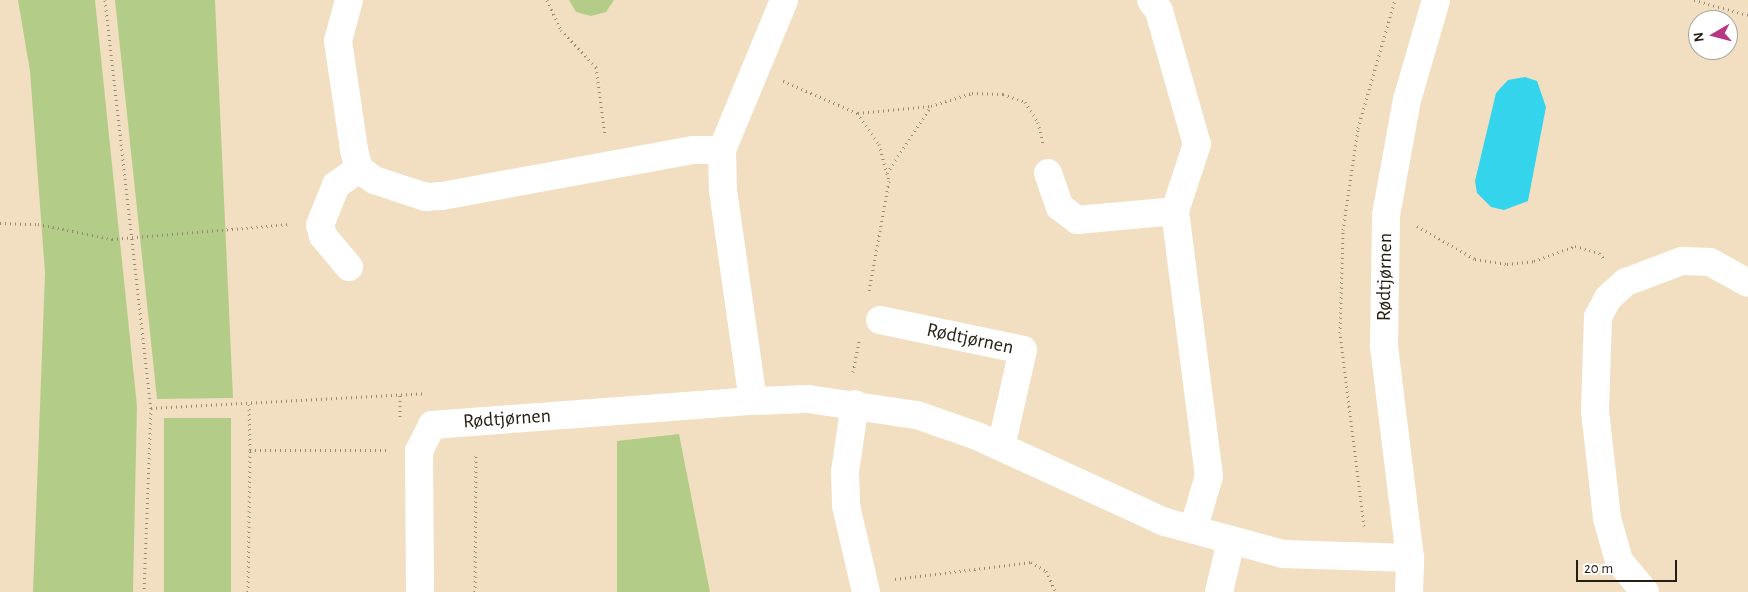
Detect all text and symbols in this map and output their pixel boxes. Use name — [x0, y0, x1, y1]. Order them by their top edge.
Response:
north arrow — [1688, 10, 1738, 60]
text: N — [1692, 31, 1707, 43]
street label: Rødtjørnen — [1372, 233, 1398, 321]
street label: Rødtjørnen — [924, 318, 1016, 360]
street label: Rødtjørnen — [462, 404, 552, 434]
scale bar — [1578, 550, 1679, 582]
text: 20 m — [1584, 561, 1613, 576]

